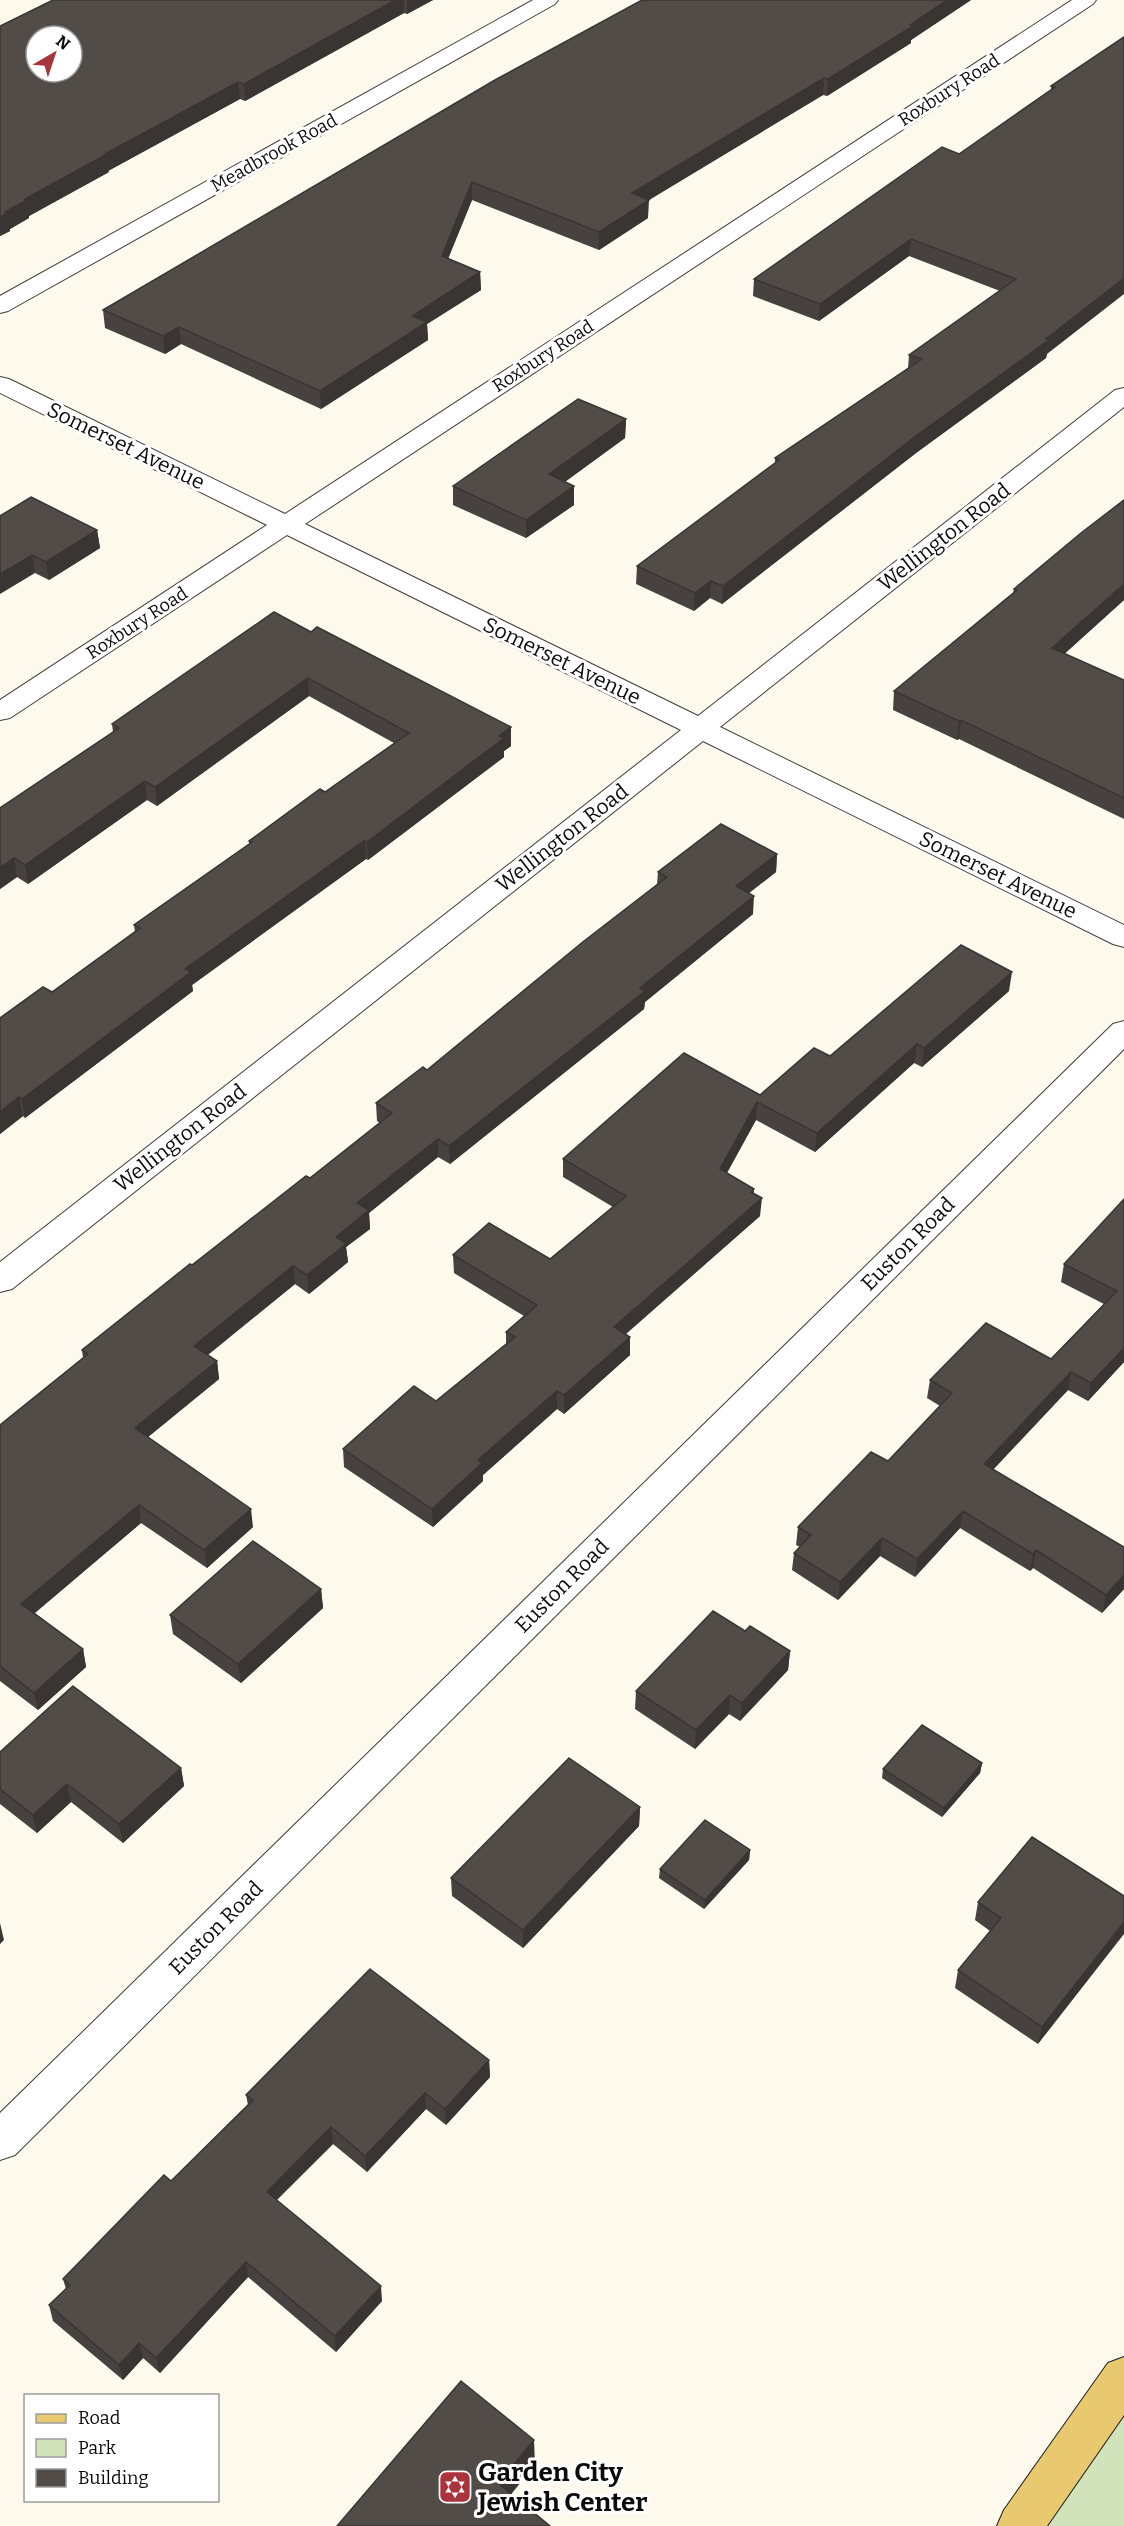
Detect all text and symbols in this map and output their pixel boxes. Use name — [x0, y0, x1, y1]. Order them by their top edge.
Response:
north arrow — [24, 24, 84, 84]
text: N — [52, 31, 74, 54]
street label: Roxbury Road — [894, 49, 1004, 131]
street label: Meadbrook Road — [207, 109, 341, 197]
street label: Roxbury Road — [488, 315, 598, 397]
street label: Somerset Avenue — [43, 397, 209, 495]
street label: Wellington Road — [873, 477, 1015, 597]
street label: Roxbury Road — [82, 582, 192, 664]
street label: Somerset Avenue — [479, 612, 645, 710]
street label: Wellington Road — [491, 778, 633, 898]
street label: Somerset Avenue — [915, 826, 1081, 924]
street label: Wellington Road — [109, 1078, 251, 1198]
street label: Euston Road — [856, 1192, 960, 1296]
street label: Euston Road — [510, 1534, 614, 1638]
street label: Euston Road — [164, 1876, 268, 1980]
legend — [24, 2394, 219, 2502]
text: Road — [78, 2407, 121, 2429]
text: Park — [78, 2437, 117, 2459]
place label: Garden City Jewish Center — [476, 2457, 648, 2518]
text: Building — [78, 2467, 149, 2489]
synagogue icon: Garden City Jewish Center — [437, 2469, 473, 2505]

